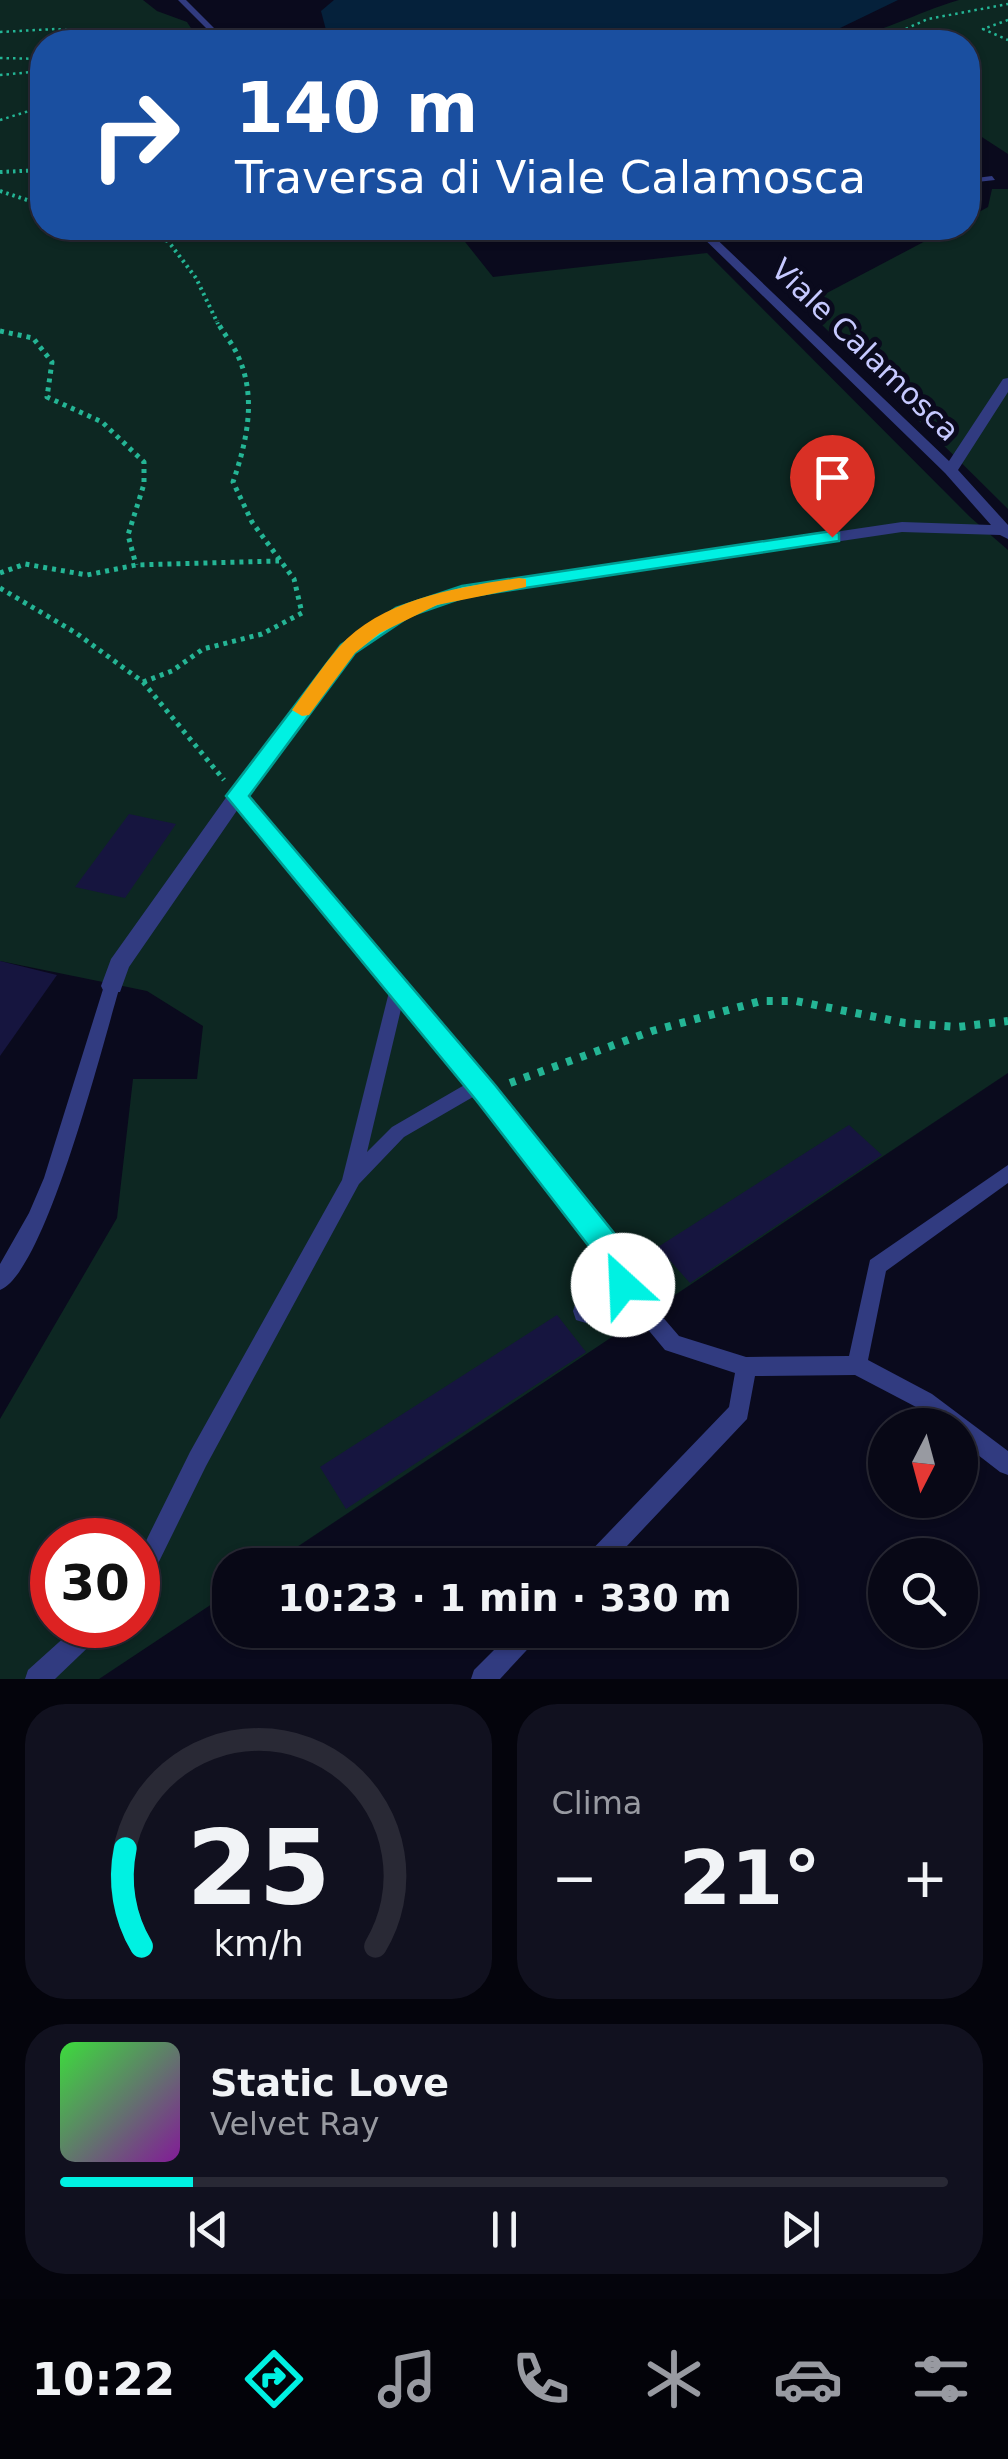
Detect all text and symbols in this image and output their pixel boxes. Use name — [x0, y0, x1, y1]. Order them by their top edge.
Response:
text: 140 m — [235, 67, 478, 149]
icon: right — [70, 70, 200, 200]
text: Traversa di Viale Calamosca — [235, 151, 866, 204]
street label: Viale Calamosca — [764, 251, 966, 448]
pin — [790, 435, 875, 538]
icon: arrive — [805, 450, 860, 505]
position arrow — [571, 1233, 675, 1337]
north arrow — [868, 1408, 978, 1518]
map controls — [868, 1408, 978, 1648]
speed limit sign: 30 — [30, 1518, 160, 1648]
button: search — [868, 1538, 978, 1648]
text: 10:23 · 1 min · 330 m — [277, 1576, 732, 1620]
text: Clima — [552, 1784, 642, 1822]
text: 25 — [186, 1807, 331, 1929]
text: 21° — [679, 1834, 821, 1922]
text: − — [552, 1846, 598, 1910]
text: + — [902, 1846, 948, 1910]
text: km/h — [213, 1923, 303, 1964]
text: Static Love — [210, 2061, 449, 2105]
text: Velvet Ray — [210, 2105, 379, 2143]
icon: previous — [181, 2202, 236, 2257]
icon: pause — [477, 2202, 532, 2257]
icon: next — [773, 2202, 828, 2257]
icon: directions — [239, 2344, 309, 2414]
icon: music — [372, 2344, 442, 2414]
icon: phone — [506, 2344, 576, 2414]
icon: climate — [639, 2344, 709, 2414]
icon: car — [773, 2344, 843, 2414]
icon: filters — [906, 2344, 976, 2414]
text: 10:22 — [32, 2353, 175, 2406]

